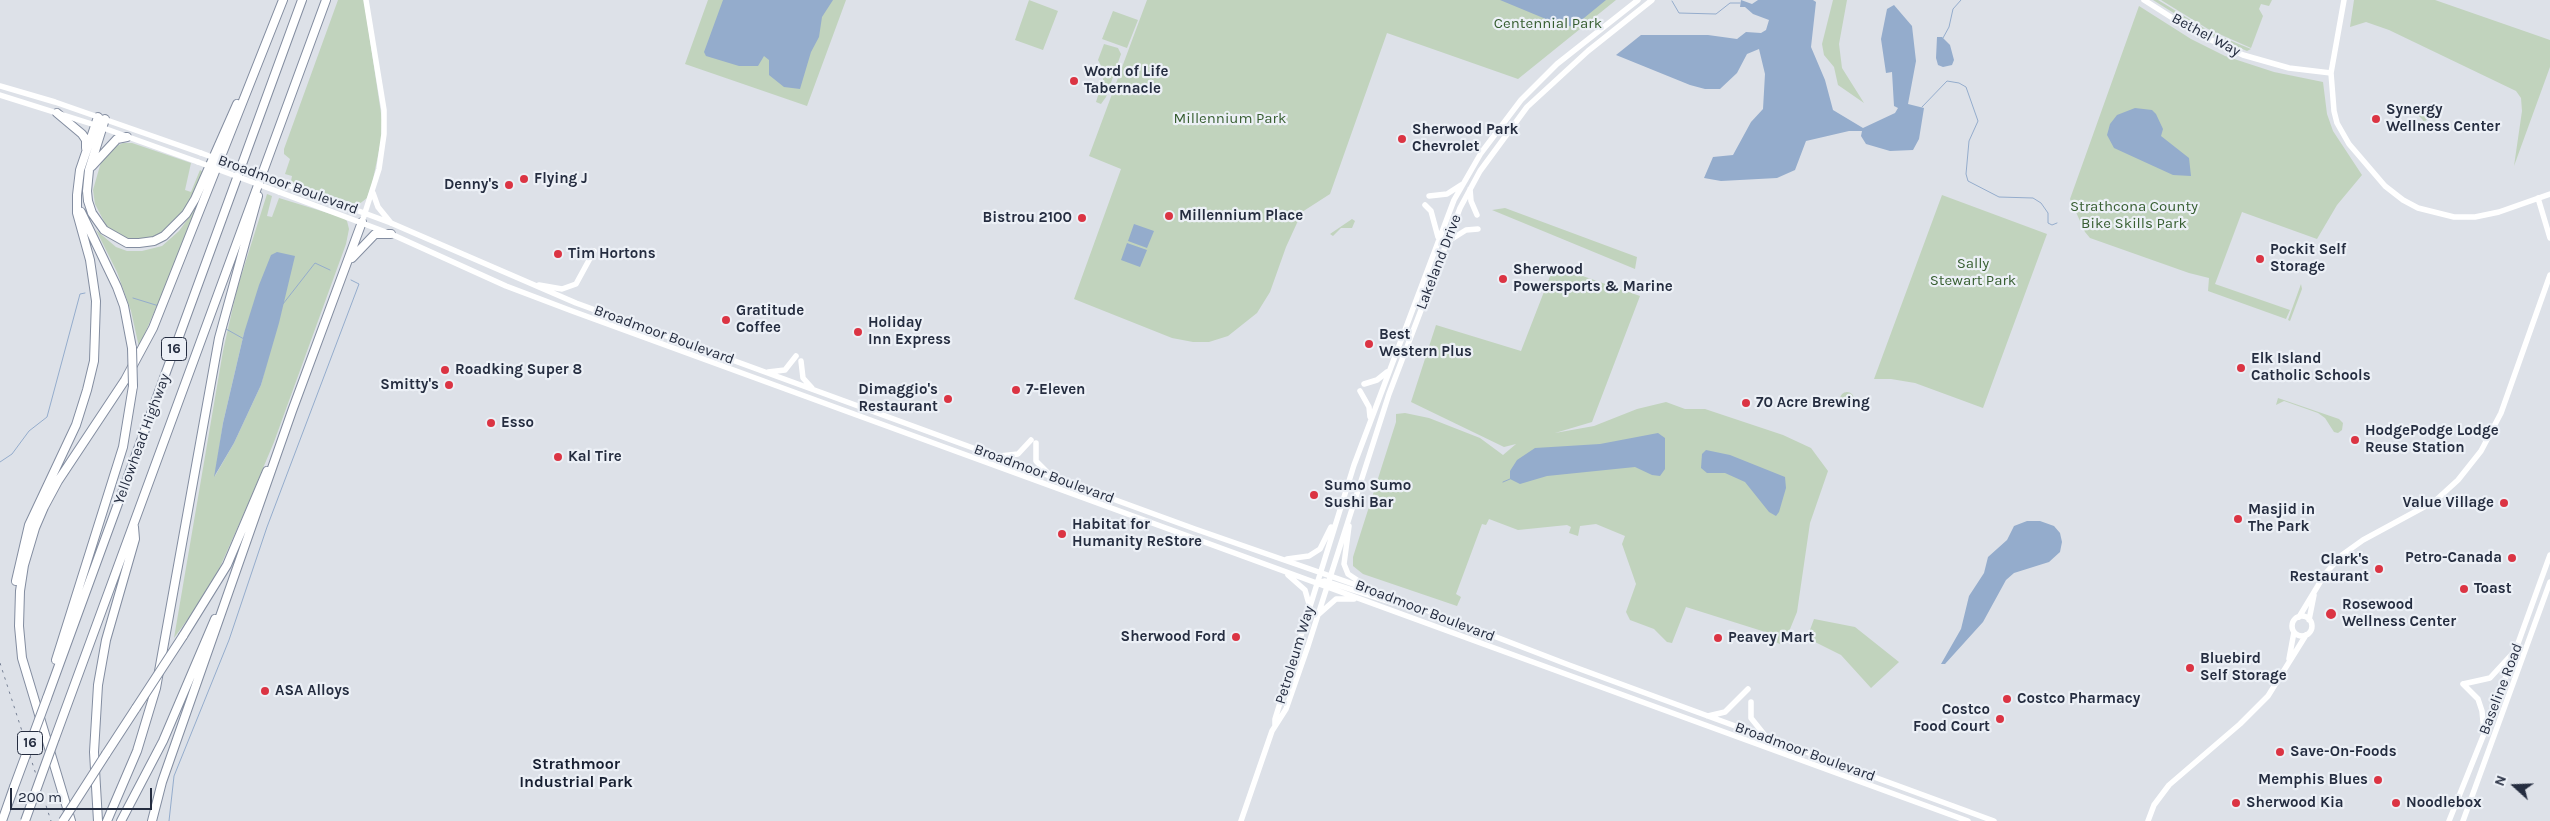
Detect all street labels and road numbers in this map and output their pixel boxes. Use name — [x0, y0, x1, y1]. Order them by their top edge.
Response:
street label: Bethel Way — [2169, 9, 2243, 61]
street label: Broadmoor Boulevard — [215, 151, 361, 219]
street label: Lakeland Drive — [1413, 212, 1465, 312]
street label: Broadmoor Boulevard — [591, 301, 737, 369]
road number: 16 — [162, 338, 186, 360]
street label: Yellowhead Highway — [110, 371, 174, 507]
street label: Broadmoor Boulevard — [971, 440, 1117, 508]
street label: Broadmoor Boulevard — [1353, 576, 1497, 646]
street label: Petroleum Way — [1271, 604, 1319, 706]
street label: Baseline Road — [2475, 641, 2527, 737]
street label: Broadmoor Boulevard — [1732, 718, 1878, 786]
road number: 16 — [18, 731, 42, 754]

